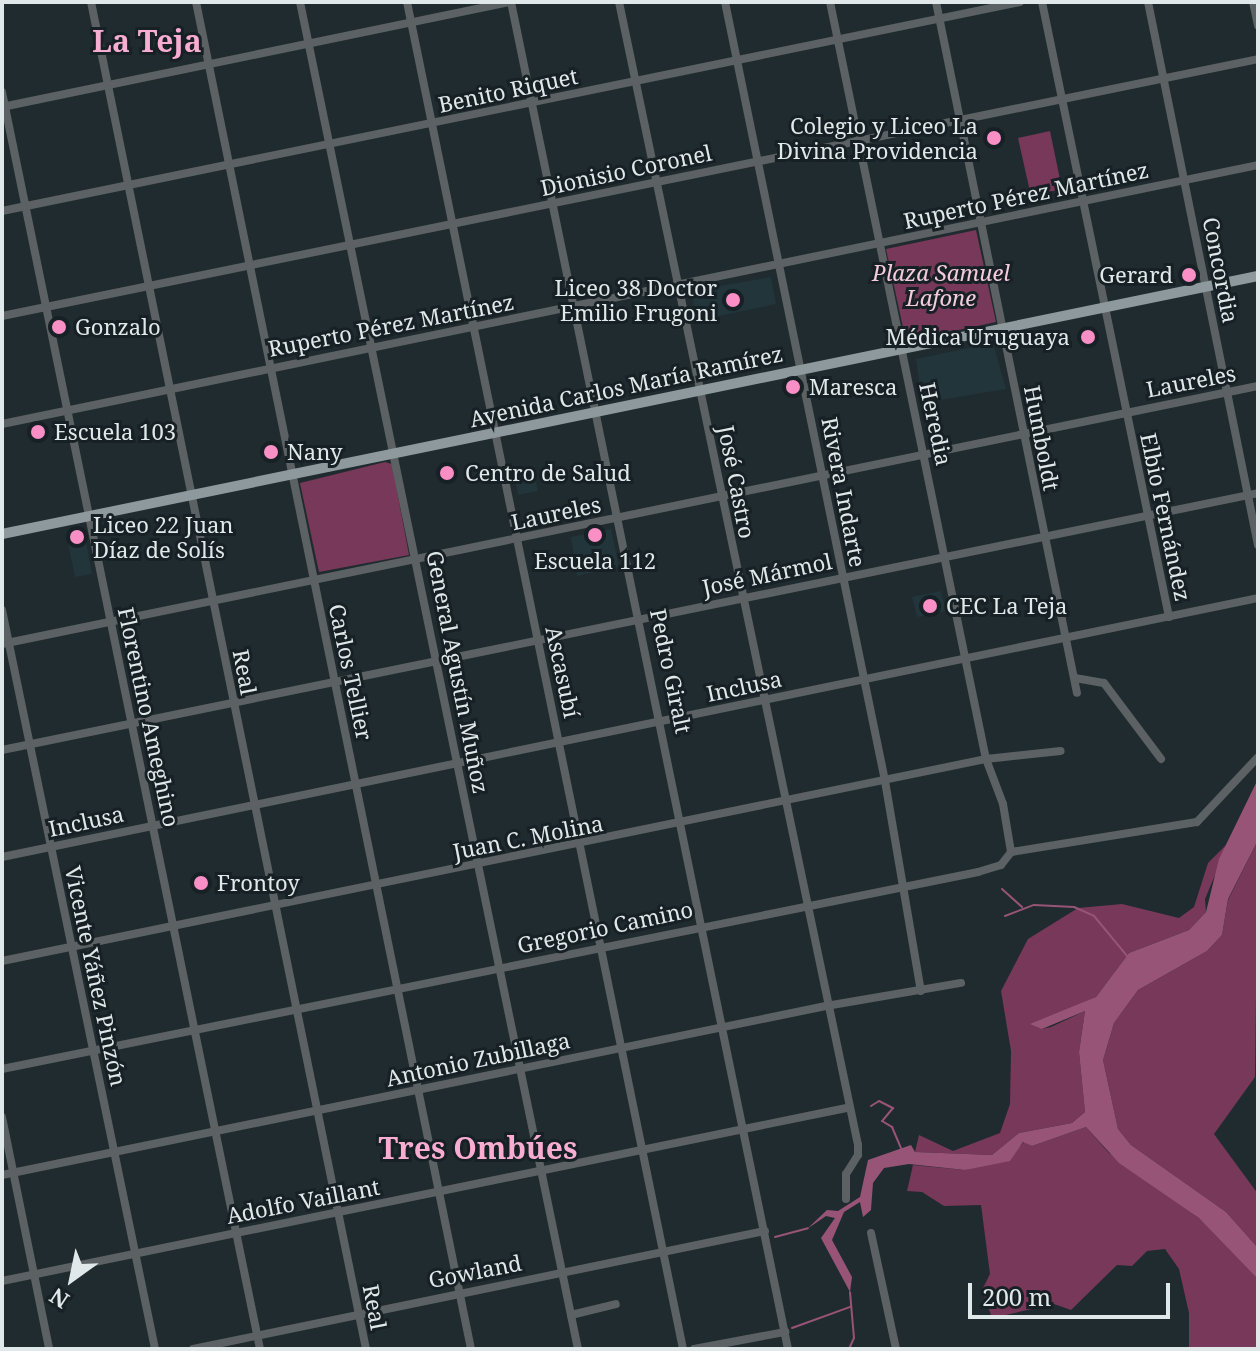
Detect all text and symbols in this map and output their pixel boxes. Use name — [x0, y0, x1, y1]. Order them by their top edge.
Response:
district label: La Teja — [92, 23, 202, 59]
street label: Benito Riquet — [436, 62, 580, 118]
place label: Colegio y Liceo La Divina Providencia — [777, 112, 978, 164]
marker: Colegio y Liceo La Divina Providencia — [985, 129, 1003, 147]
street label: Dionisio Coronel — [538, 139, 714, 201]
street label: Ruperto Pérez Martínez — [901, 156, 1151, 234]
street label: Concordia — [1198, 215, 1244, 325]
park label: Plaza Samuel Lafone — [872, 259, 1010, 310]
place label: Gerard — [1099, 262, 1173, 288]
marker: Gerard — [1180, 266, 1198, 284]
place label: Liceo 38 Doctor Emilio Frugoni — [555, 274, 717, 326]
street label: Ruperto Pérez Martínez — [266, 288, 516, 362]
marker: Liceo 38 Doctor Emilio Frugoni — [724, 291, 742, 309]
place label: Gonzalo — [75, 314, 161, 340]
marker: Gonzalo — [50, 318, 68, 336]
place label: Médica Uruguaya — [885, 324, 1070, 350]
marker: Médica Uruguaya — [1077, 326, 1099, 348]
street label: Avenida Carlos María Ramírez — [467, 340, 785, 432]
street label: Laureles — [1144, 359, 1238, 403]
place label: Maresca — [809, 374, 897, 400]
marker: Maresca — [784, 378, 802, 396]
street label: Heredia — [914, 380, 958, 468]
street label: Humboldt — [1019, 383, 1065, 493]
street label: Rivera Indarte — [817, 415, 871, 569]
place label: Escuela 103 — [54, 419, 176, 445]
marker: Escuela 103 — [29, 423, 47, 441]
street label: José Castro — [713, 423, 761, 541]
street label: Elbio Fernández — [1135, 431, 1197, 603]
place label: Nany — [287, 439, 342, 465]
marker: Nany — [262, 443, 280, 461]
place label: Centro de Salud — [465, 460, 631, 486]
marker: Centro de Salud — [436, 462, 458, 484]
street label: Laureles — [509, 491, 603, 535]
place label: Liceo 22 Juan Díaz de Solís — [93, 511, 233, 562]
marker: Escuela 112 — [586, 526, 604, 544]
marker: Liceo 22 Juan Díaz de Solís — [68, 528, 86, 546]
street label: José Mármol — [700, 547, 834, 601]
street label: General Agustín Muñoz — [422, 548, 494, 796]
place label: Escuela 112 — [534, 548, 656, 574]
place label: CEC La Teja — [946, 593, 1067, 619]
marker: CEC La Teja — [921, 597, 939, 615]
street label: Carlos Tellier — [324, 602, 378, 742]
street label: Florentino Ameghino — [113, 605, 185, 829]
street label: Pedro Giralt — [645, 606, 697, 736]
street label: Ascasubí — [540, 624, 586, 720]
street label: Real — [228, 647, 262, 697]
street label: Inclusa — [704, 665, 784, 707]
street label: Inclusa — [46, 800, 126, 842]
street label: Juan C. Molina — [451, 809, 605, 865]
street label: Vicente Yáñez Pinzón — [60, 864, 132, 1088]
place label: Frontoy — [217, 870, 300, 896]
marker: Frontoy — [192, 874, 210, 892]
street label: Gregorio Camino — [515, 896, 695, 958]
street label: Antonio Zubillaga — [384, 1027, 572, 1091]
district label: Tres Ombúes — [379, 1130, 577, 1166]
street label: Adolfo Vaillant — [224, 1173, 382, 1229]
north arrow — [32, 1239, 112, 1319]
street label: Gowland — [426, 1249, 524, 1293]
scale bar — [972, 1267, 1174, 1317]
text: 200 m — [982, 1280, 1051, 1313]
text: N — [43, 1282, 74, 1316]
street label: Real — [358, 1282, 392, 1332]

